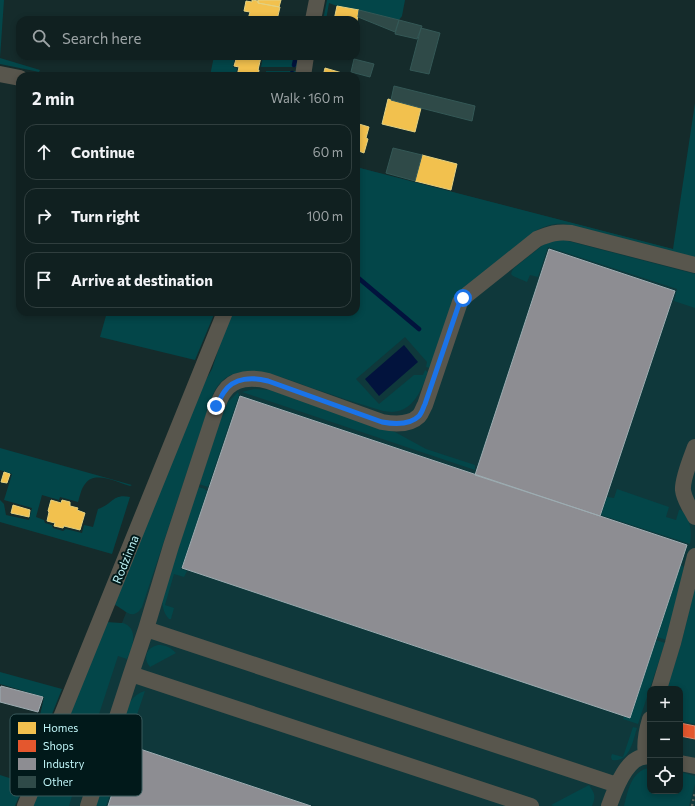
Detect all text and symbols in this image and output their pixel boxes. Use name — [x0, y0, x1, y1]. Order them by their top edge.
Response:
search box — [16, 16, 360, 60]
icon: search — [30, 27, 52, 49]
text: Search here — [62, 29, 141, 47]
text: 2 min — [32, 88, 74, 109]
text: Walk · 160 m — [270, 90, 344, 106]
icon: ahead — [33, 141, 55, 163]
text: Continue — [71, 143, 135, 161]
text: 60 m — [313, 144, 343, 160]
icon: right — [33, 205, 55, 227]
text: Turn right — [71, 207, 140, 225]
text: 100 m — [307, 208, 343, 224]
icon: arrive — [33, 269, 55, 291]
text: Arrive at destination — [71, 271, 213, 289]
route start — [454, 289, 472, 307]
route end — [207, 397, 225, 415]
street label: Rodzinna — [109, 533, 141, 585]
map controls — [647, 686, 683, 794]
button: + — [647, 686, 683, 722]
legend — [10, 714, 142, 796]
text: Homes — [43, 721, 78, 734]
button: − — [647, 722, 683, 758]
text: Shops — [43, 739, 74, 752]
text: Industry — [43, 757, 85, 770]
button: locate — [647, 758, 683, 794]
text: Other — [43, 775, 74, 788]

